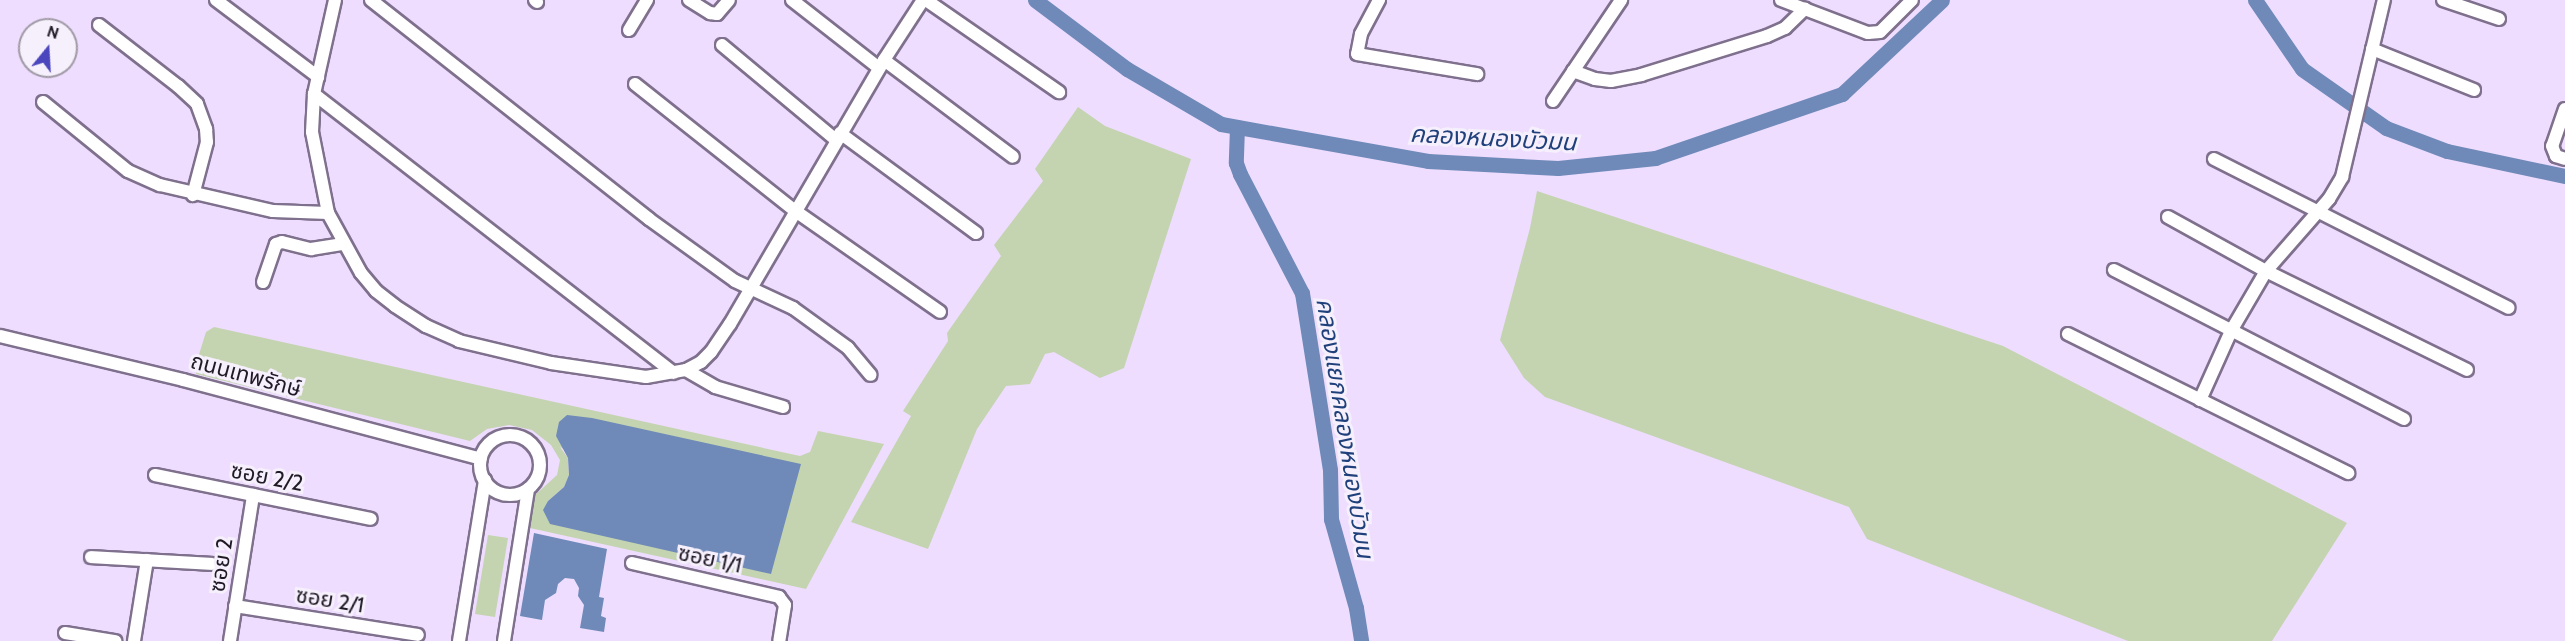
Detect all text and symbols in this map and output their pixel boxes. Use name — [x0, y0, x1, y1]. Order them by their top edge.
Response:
north arrow — [18, 18, 78, 78]
text: N — [45, 22, 61, 43]
water label: คลองหนองบัวมน — [1409, 119, 1577, 157]
water label: คลองแยกคลองหนองบัวมน — [1310, 296, 1380, 560]
street label: ถนนเทพรักษ์ — [188, 348, 304, 402]
street label: ซอย 2/2 — [229, 457, 305, 497]
street label: ซอย 2 — [204, 536, 238, 594]
street label: ซอย 1/1 — [676, 539, 744, 579]
street label: ซอย 2/1 — [294, 582, 366, 618]

